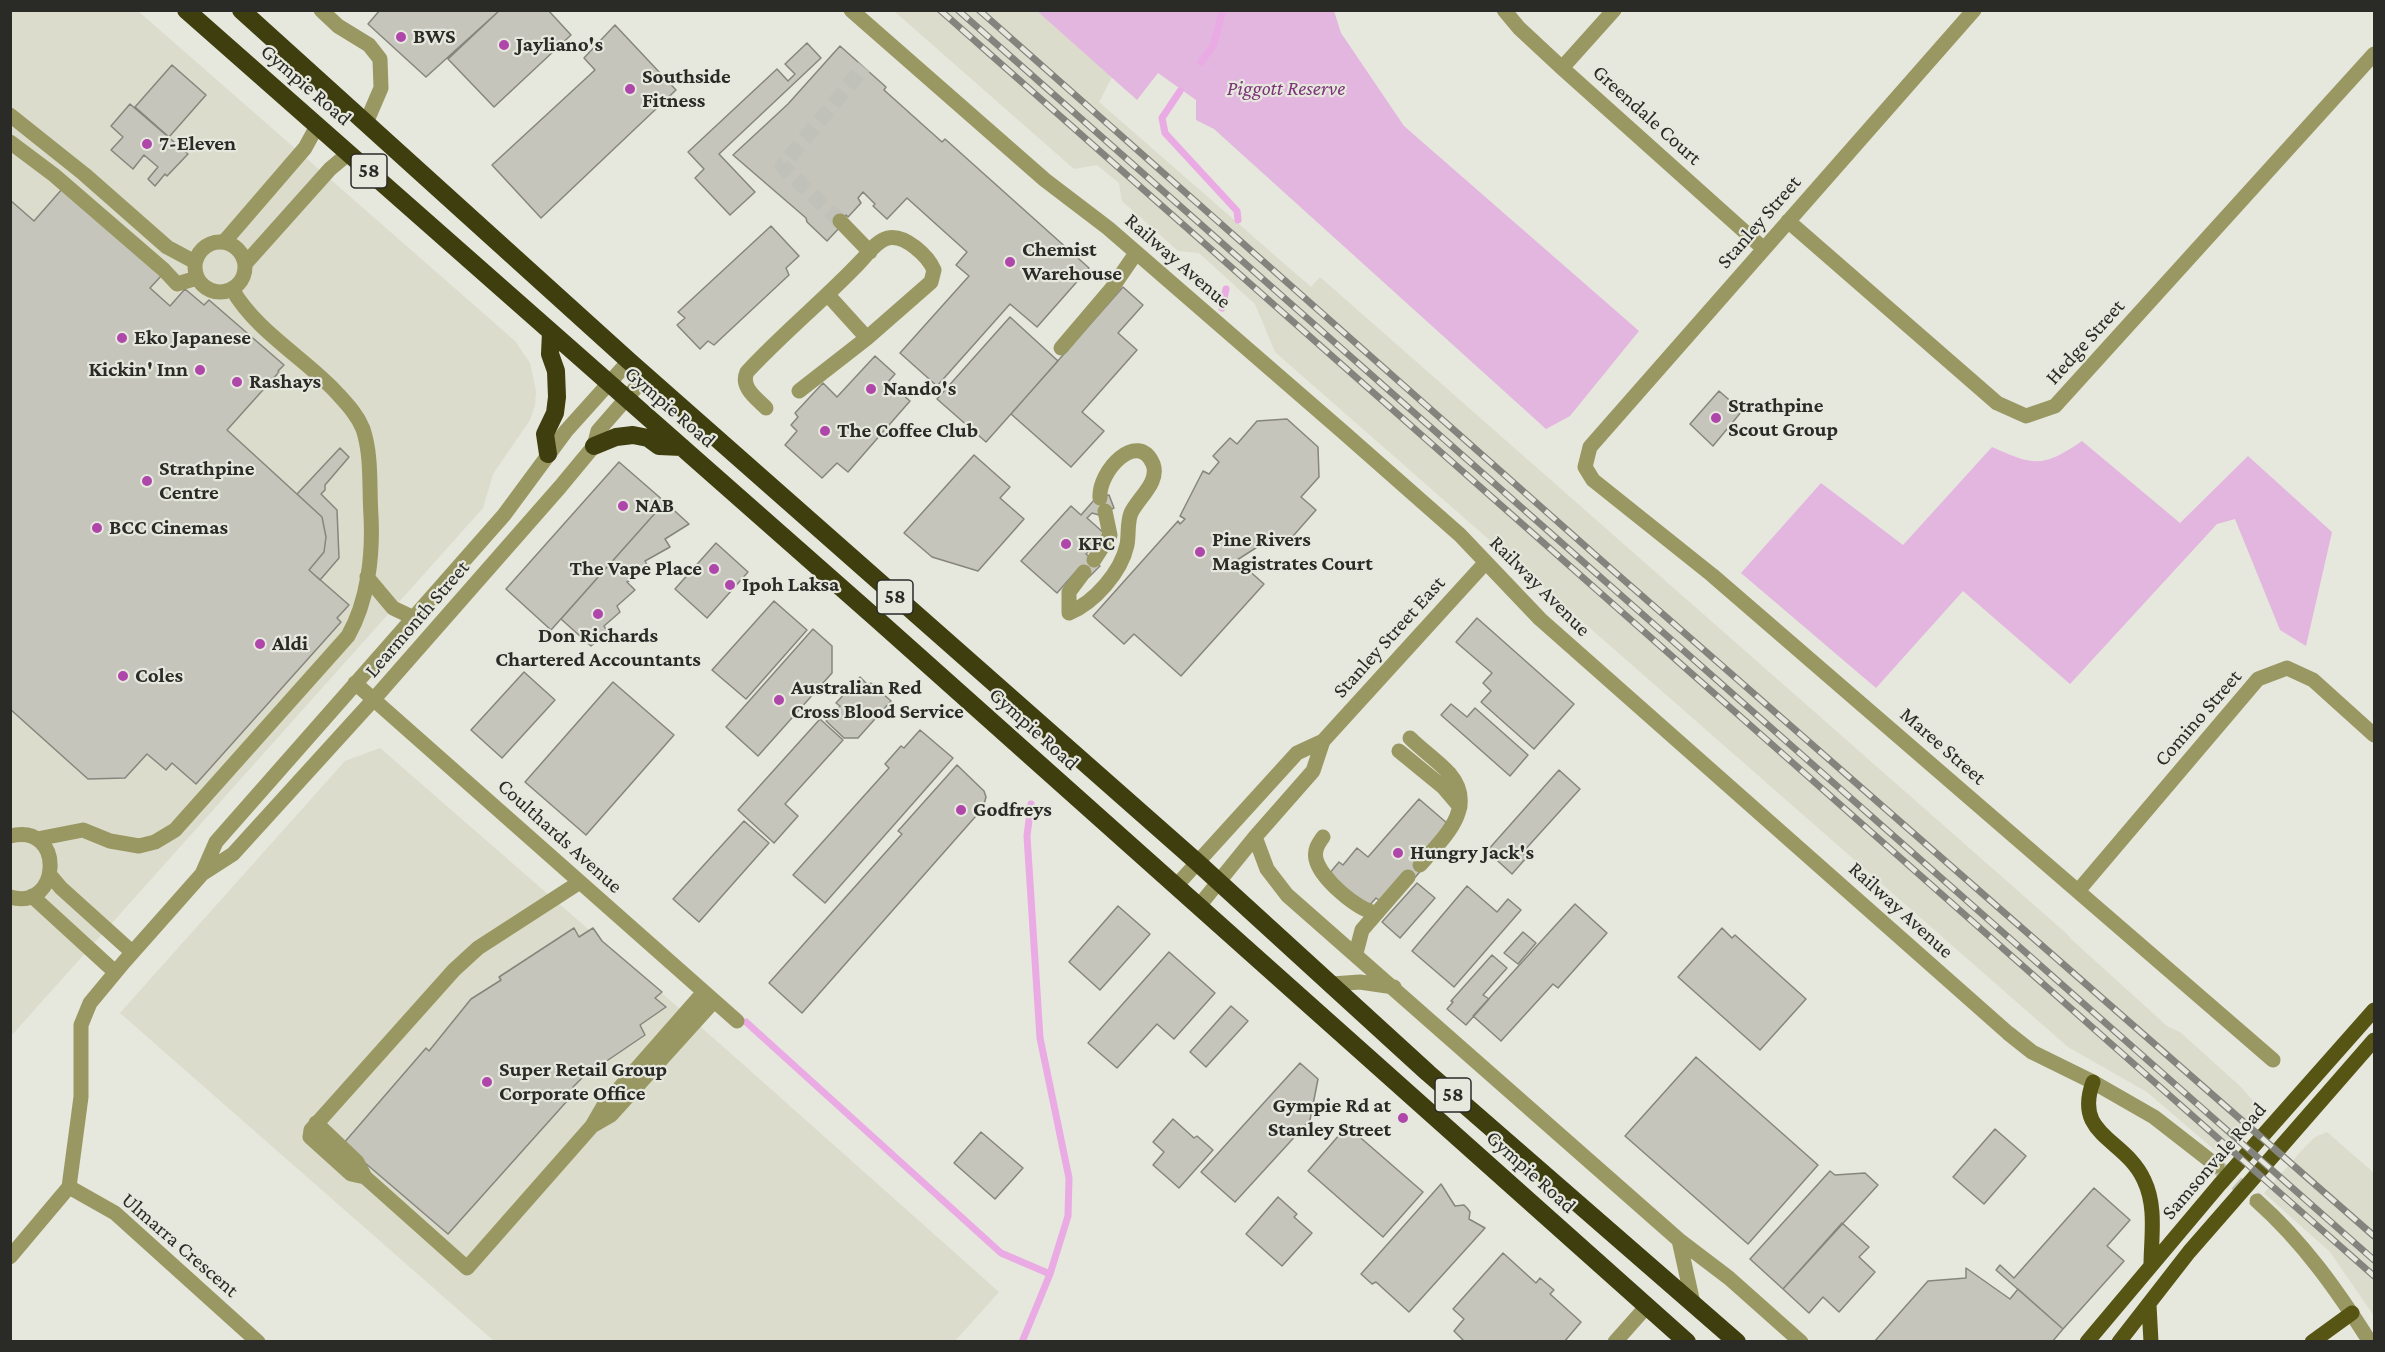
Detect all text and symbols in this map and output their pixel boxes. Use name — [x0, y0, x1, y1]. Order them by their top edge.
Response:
place label: BWS — [413, 24, 456, 50]
marker: BWS — [394, 30, 408, 44]
place label: Jayliano's — [516, 32, 603, 58]
marker: Jayliano's — [497, 38, 511, 52]
street label: Gympie Road — [256, 39, 356, 131]
street label: Greendale Court — [1587, 60, 1707, 170]
place label: Southside Fitness — [642, 64, 731, 114]
park label: Piggott Reserve — [1227, 76, 1345, 102]
marker: Southside Fitness — [623, 82, 637, 96]
place label: 7-Eleven — [159, 131, 236, 157]
marker: 7-Eleven — [140, 137, 154, 151]
road number: 58 — [351, 154, 387, 188]
street label: Stanley Street — [1712, 170, 1806, 274]
street label: Railway Avenue — [1120, 208, 1236, 314]
place label: Chemist Warehouse — [1022, 237, 1122, 287]
marker: Chemist Warehouse — [1003, 255, 1017, 269]
street label: Hedge Street — [2040, 294, 2130, 390]
place label: Eko Japanese — [134, 325, 251, 351]
marker: Eko Japanese — [115, 331, 129, 345]
place label: Kickin' Inn — [89, 357, 188, 383]
street label: Gympie Road — [620, 361, 720, 453]
marker: Kickin' Inn — [193, 363, 207, 377]
place label: Rashays — [249, 369, 321, 395]
marker: Rashays — [230, 375, 244, 389]
place label: Nando's — [883, 376, 956, 402]
marker: Nando's — [864, 382, 878, 396]
place label: Strathpine Scout Group — [1728, 393, 1838, 443]
marker: Strathpine Scout Group — [1709, 411, 1723, 425]
place label: The Coffee Club — [837, 418, 978, 444]
marker: The Coffee Club — [818, 424, 832, 438]
place label: Strathpine Centre — [159, 456, 254, 506]
marker: Strathpine Centre — [140, 474, 154, 488]
place label: NAB — [635, 493, 674, 519]
marker: NAB — [616, 499, 630, 513]
place label: BCC Cinemas — [109, 515, 228, 541]
marker: BCC Cinemas — [90, 521, 104, 535]
place label: Pine Rivers Magistrates Court — [1212, 527, 1373, 577]
street label: Railway Avenue — [1484, 530, 1596, 642]
place label: KFC — [1078, 531, 1115, 557]
marker: KFC — [1059, 537, 1073, 551]
marker: Pine Rivers Magistrates Court — [1193, 545, 1207, 559]
street label: Learmonth Street — [359, 555, 475, 683]
place label: The Vape Place — [569, 556, 702, 582]
marker: The Vape Place — [707, 562, 721, 576]
street label: Stanley Street East — [1328, 571, 1450, 703]
place label: Ipoh Laksa — [742, 572, 839, 598]
marker: Ipoh Laksa — [723, 578, 737, 592]
road number: 58 — [877, 580, 913, 614]
marker: Don Richards Chartered Accountants — [591, 607, 605, 621]
place label: Don Richards Chartered Accountants — [495, 623, 701, 673]
place label: Aldi — [272, 631, 308, 657]
marker: Aldi — [253, 637, 267, 651]
place label: Coles — [135, 663, 183, 689]
street label: Comino Street — [2149, 664, 2247, 772]
marker: Coles — [116, 669, 130, 683]
place label: Australian Red Cross Blood Service — [791, 675, 964, 725]
street label: Gympie Road — [984, 682, 1084, 776]
marker: Australian Red Cross Blood Service — [772, 693, 786, 707]
street label: Maree Street — [1895, 702, 1991, 790]
street label: Coulthards Avenue — [492, 773, 628, 899]
place label: Godfreys — [973, 797, 1052, 823]
marker: Godfreys — [954, 803, 968, 817]
place label: Hungry Jack's — [1410, 840, 1534, 866]
marker: Hungry Jack's — [1391, 846, 1405, 860]
street label: Railway Avenue — [1843, 856, 1959, 964]
place label: Super Retail Group Corporate Office — [499, 1057, 667, 1107]
marker: Super Retail Group Corporate Office — [480, 1075, 494, 1089]
road number: 58 — [1435, 1078, 1471, 1112]
place label: Gympie Rd at Stanley Street — [1268, 1093, 1391, 1143]
street label: Samsonvale Road — [2156, 1097, 2272, 1225]
marker: Gympie Rd at Stanley Street — [1396, 1111, 1410, 1125]
street label: Gympie Road — [1481, 1125, 1581, 1219]
street label: Ulmarra Crescent — [116, 1187, 244, 1303]

